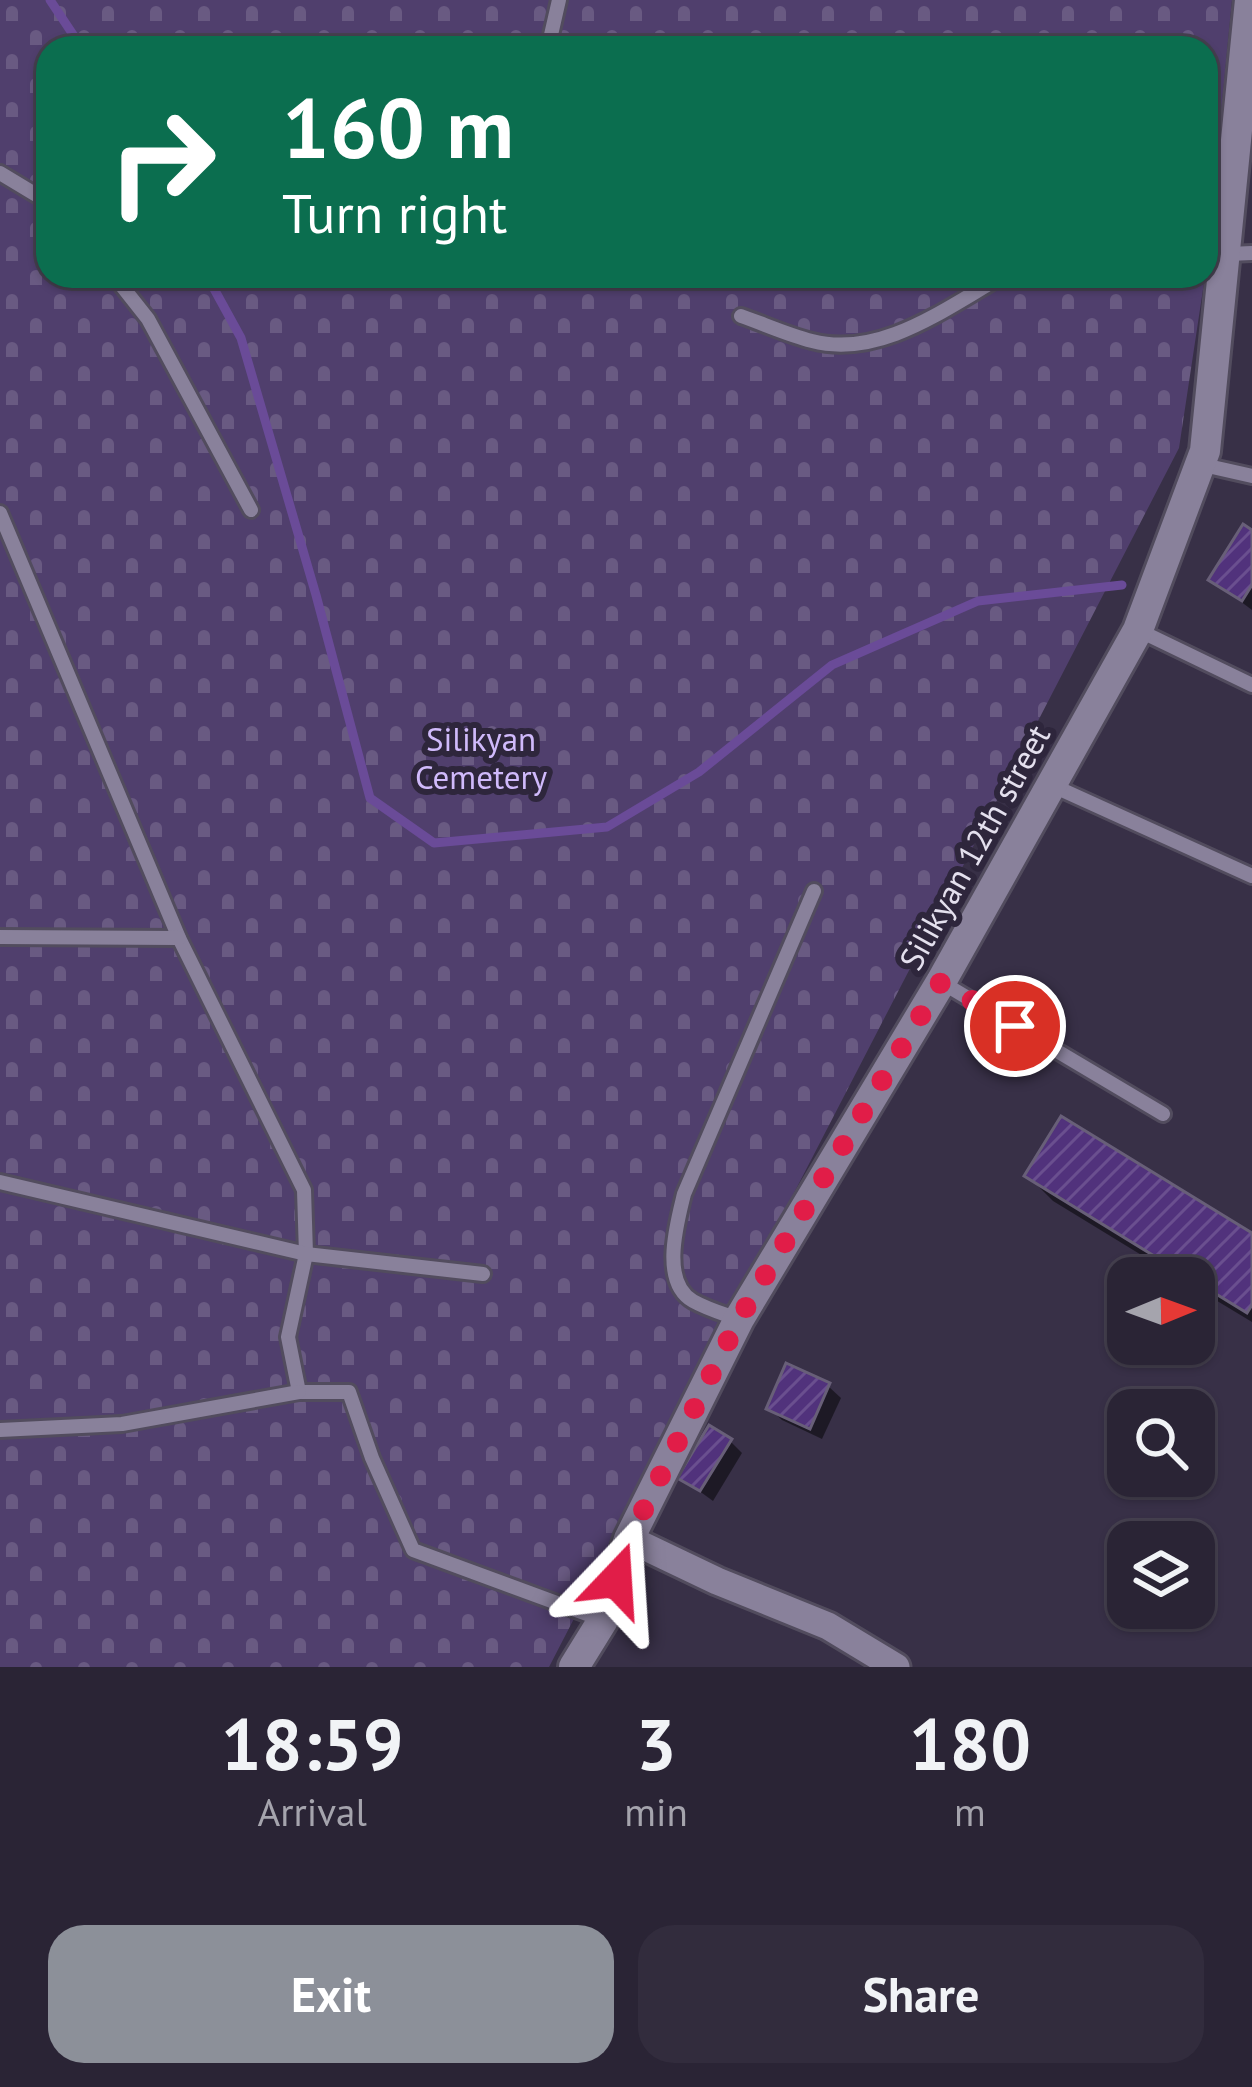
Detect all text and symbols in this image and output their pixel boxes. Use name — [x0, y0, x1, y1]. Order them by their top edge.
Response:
text: 160 m — [282, 72, 514, 181]
icon: right — [84, 84, 240, 240]
text: Turn right — [282, 178, 507, 248]
park label: Silikyan Cemetery — [415, 717, 548, 798]
street label: Silikyan 12th street — [889, 717, 1059, 977]
pin — [964, 975, 1066, 1077]
icon: arrive — [982, 993, 1048, 1059]
north arrow — [1107, 1257, 1215, 1365]
map controls — [1107, 1257, 1215, 1629]
button: search — [1107, 1389, 1215, 1497]
position arrow — [553, 1517, 679, 1643]
button: layers — [1107, 1521, 1215, 1629]
text: 18:59 — [221, 1697, 404, 1790]
text: 3 — [636, 1697, 677, 1790]
text: 180 — [909, 1697, 1031, 1790]
text: Arrival — [258, 1786, 367, 1837]
text: min — [624, 1786, 688, 1837]
text: m — [954, 1786, 986, 1837]
button: Exit — [48, 1925, 614, 2063]
button: Share — [638, 1925, 1204, 2063]

